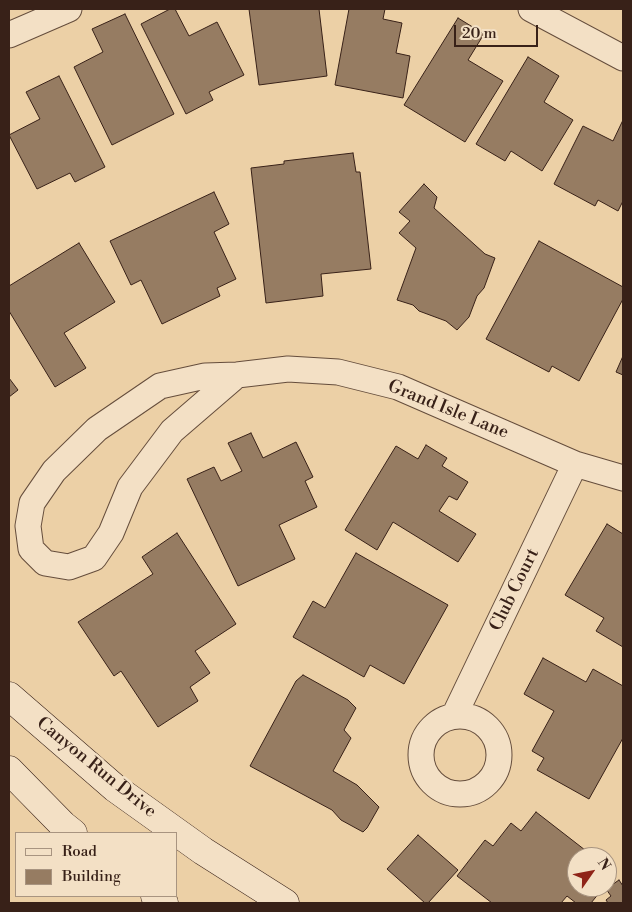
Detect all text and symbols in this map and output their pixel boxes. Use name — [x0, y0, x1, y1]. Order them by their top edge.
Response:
scale bar — [457, 15, 541, 47]
text: 20 m — [462, 24, 497, 43]
street label: Grand Isle Lane — [384, 376, 512, 444]
street label: Club Court — [486, 545, 544, 635]
street label: Canyon Run Drive — [32, 713, 160, 823]
legend — [15, 832, 178, 897]
text: Road — [62, 842, 97, 861]
north arrow — [567, 847, 617, 897]
text: N — [593, 855, 614, 874]
text: Building — [62, 867, 121, 886]

